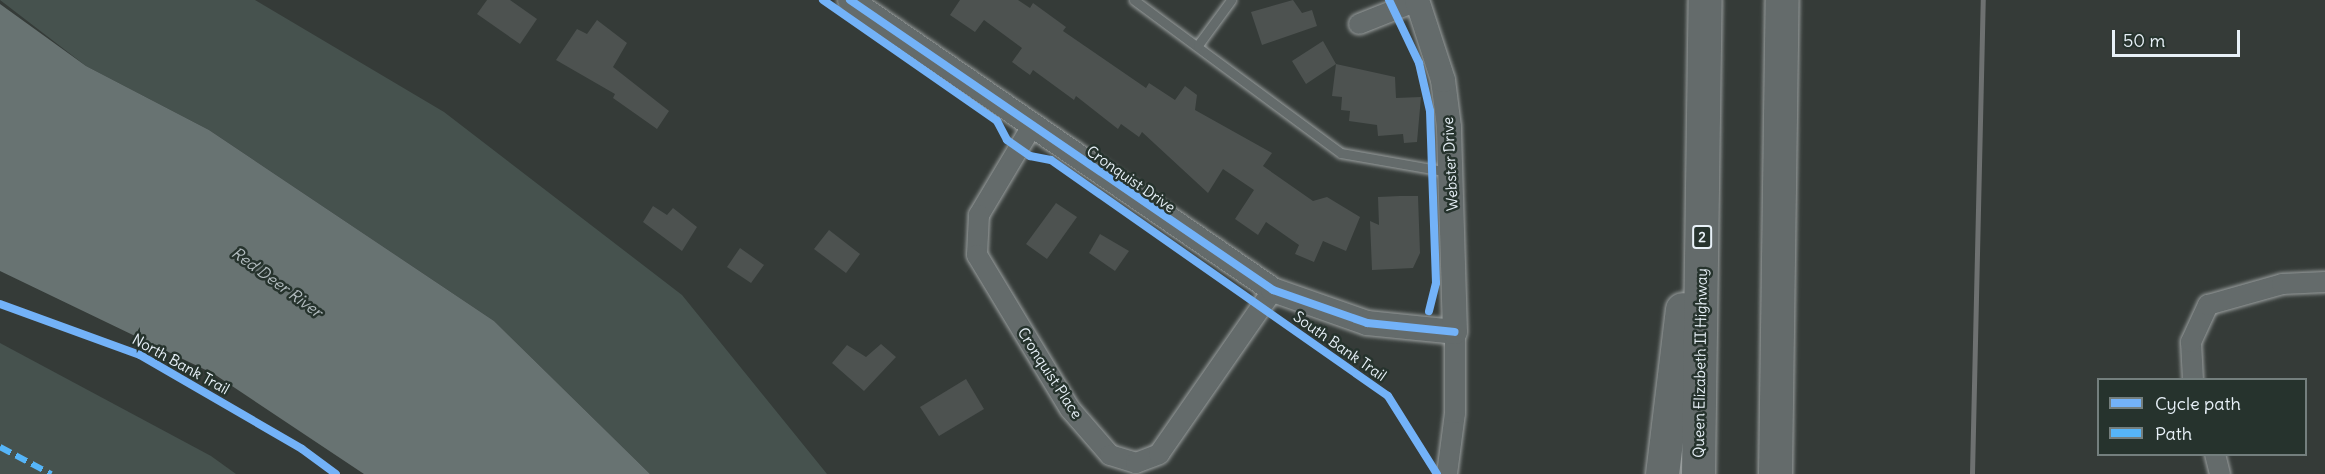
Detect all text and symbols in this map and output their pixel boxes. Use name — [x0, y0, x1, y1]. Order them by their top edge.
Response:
scale bar — [2115, 18, 2242, 56]
text: 50 m — [2123, 29, 2165, 52]
street label: Webster Drive — [1439, 116, 1461, 212]
street label: Cronquist Drive — [1083, 142, 1179, 216]
road number: 2 — [1692, 226, 1712, 248]
water label: Red Deer River — [228, 243, 326, 321]
street label: Queen Elizabeth II Highway — [1689, 268, 1711, 458]
street label: South Bank Trail — [1290, 307, 1390, 385]
street label: Cronquist Place — [1014, 324, 1086, 422]
street label: North Bank Trail — [129, 330, 233, 398]
legend — [2097, 378, 2307, 456]
text: Cycle path — [2155, 392, 2241, 415]
text: Path — [2155, 422, 2192, 445]

